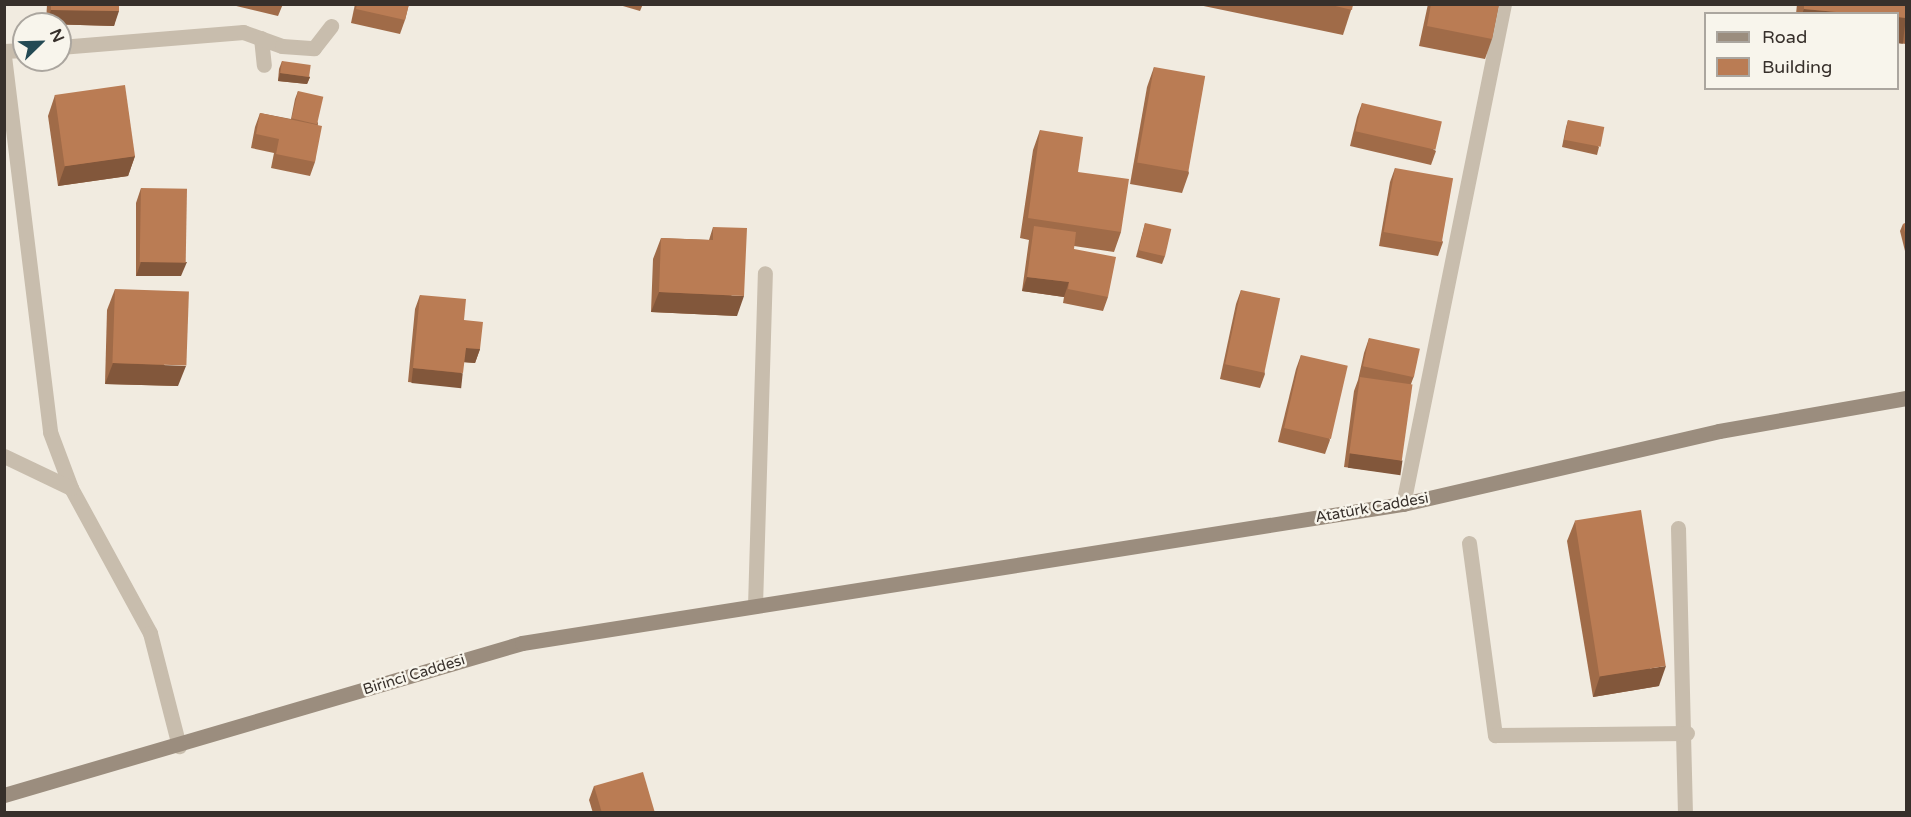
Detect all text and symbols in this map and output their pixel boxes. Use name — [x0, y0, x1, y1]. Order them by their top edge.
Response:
north arrow — [12, 12, 72, 72]
legend — [1704, 12, 1899, 90]
text: N — [45, 26, 68, 46]
text: Road — [1762, 26, 1807, 48]
text: Building — [1762, 56, 1832, 78]
street label: Atatürk Caddesi — [1314, 489, 1430, 527]
street label: Birinci Caddesi — [361, 651, 467, 699]

